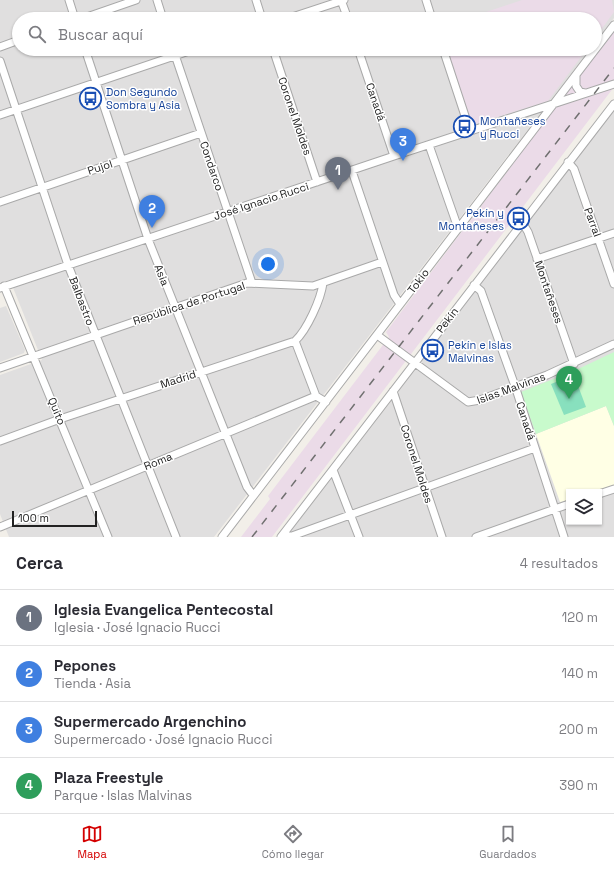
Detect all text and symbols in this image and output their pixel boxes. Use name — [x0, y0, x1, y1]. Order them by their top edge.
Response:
search box — [12, 12, 602, 56]
icon: search — [26, 23, 48, 45]
text: Buscar aquí — [58, 25, 143, 44]
street label: Coronel Moldes — [275, 75, 315, 157]
street label: Canadá — [363, 81, 389, 124]
bus stop icon: Don Segundo Sombra y Asia — [78, 85, 104, 111]
place label: Don Segundo Sombra y Asia — [106, 85, 181, 112]
bus stop icon: Montañeses y Rucci — [451, 114, 477, 140]
place label: Montañeses y Rucci — [480, 114, 546, 141]
pin: 3 — [390, 128, 416, 161]
street label: Condarco — [197, 139, 227, 193]
street label: Pujol — [86, 156, 114, 178]
pin: 1 — [325, 157, 351, 190]
street label: José Ignacio Rucci — [212, 179, 311, 223]
pin: 2 — [139, 195, 165, 228]
place label: Pekín y Montañeses — [438, 206, 504, 233]
bus stop icon: Pekín y Montañeses — [506, 206, 532, 232]
street label: Parral — [581, 206, 605, 238]
your location — [258, 254, 278, 274]
street label: Montañeses — [532, 259, 566, 325]
street label: Asia — [152, 262, 173, 288]
street label: Tokio — [404, 266, 432, 296]
street label: Balbastro — [66, 275, 98, 328]
street label: República de Portugal — [131, 278, 247, 328]
street label: Pekín — [433, 304, 461, 336]
bus stop icon: Pekín e Islas Malvinas — [419, 338, 445, 364]
place label: Pekín e Islas Malvinas — [448, 338, 512, 365]
pin: 4 — [556, 366, 582, 399]
street label: Madrid — [158, 367, 198, 391]
street label: Islas Malvinas — [475, 369, 547, 407]
street label: Quito — [45, 395, 69, 427]
street label: Canadá — [513, 400, 539, 443]
street label: Coronel Moldes — [398, 423, 436, 505]
street label: Roma — [142, 449, 175, 473]
map controls — [566, 489, 602, 525]
button: layers — [566, 489, 602, 525]
scale bar — [12, 509, 97, 528]
text: 100 m — [18, 511, 49, 525]
text: Cerca — [16, 552, 63, 574]
text: 4 resultados — [520, 555, 598, 572]
text: Iglesia Evangelica Pentecostal — [54, 600, 273, 619]
text: 1 — [26, 609, 32, 626]
text: 120 m — [562, 609, 598, 626]
text: Iglesia · José Ignacio Rucci — [54, 619, 220, 636]
text: Pepones — [54, 656, 116, 675]
text: 2 — [25, 665, 33, 682]
text: 140 m — [562, 665, 598, 682]
text: Tienda · Asia — [54, 675, 131, 692]
text: Supermercado Argenchino — [54, 712, 246, 731]
text: 3 — [25, 721, 33, 738]
text: 200 m — [559, 721, 598, 738]
text: Supermercado · José Ignacio Rucci — [54, 731, 272, 748]
text: Plaza Freestyle — [54, 768, 163, 787]
text: 4 — [25, 777, 33, 794]
text: 390 m — [559, 777, 598, 794]
text: Parque · Islas Malvinas — [54, 787, 192, 804]
tab: Mapa — [78, 823, 107, 861]
tab: Cómo llegar — [262, 823, 324, 861]
tab: Guardados — [479, 823, 536, 861]

